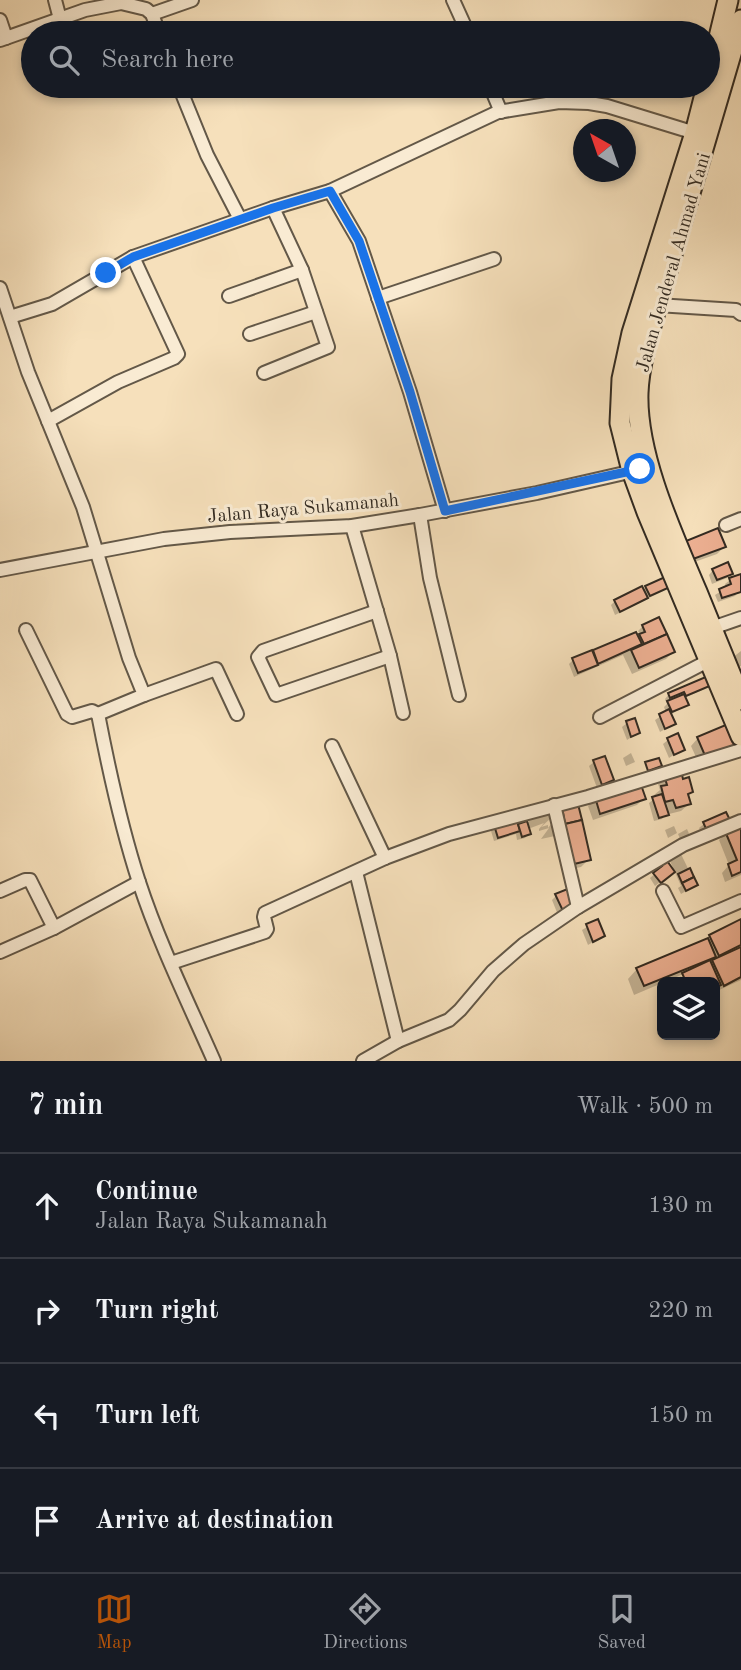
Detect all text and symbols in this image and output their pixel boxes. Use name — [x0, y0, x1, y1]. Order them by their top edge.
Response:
search box — [21, 21, 720, 98]
icon: search — [45, 41, 83, 79]
text: Search here — [101, 47, 234, 73]
north arrow — [573, 119, 636, 182]
street label: Jalan Jenderal Ahmad Yani — [634, 151, 715, 375]
route end — [90, 257, 121, 288]
route start — [624, 453, 655, 484]
street label: Jalan Raya Sukamanah — [207, 492, 400, 527]
map controls — [657, 977, 720, 1040]
button: layers — [657, 977, 720, 1040]
text: 7 min — [28, 1091, 103, 1121]
text: Walk · 500 m — [577, 1095, 713, 1118]
text: Continue — [95, 1179, 198, 1205]
icon: ahead — [28, 1187, 66, 1225]
text: 130 m — [648, 1194, 713, 1217]
text: Jalan Raya Sukamanah — [95, 1210, 328, 1233]
icon: right — [28, 1292, 66, 1330]
text: Turn right — [95, 1298, 218, 1324]
text: 220 m — [648, 1299, 713, 1322]
icon: left — [28, 1397, 66, 1435]
text: Turn left — [95, 1403, 200, 1429]
text: 150 m — [648, 1404, 713, 1427]
icon: arrive — [28, 1502, 66, 1540]
text: Arrive at destination — [95, 1508, 334, 1534]
tab: Map — [95, 1590, 133, 1655]
tab: Directions — [323, 1590, 408, 1655]
tab: Saved — [598, 1590, 646, 1655]

